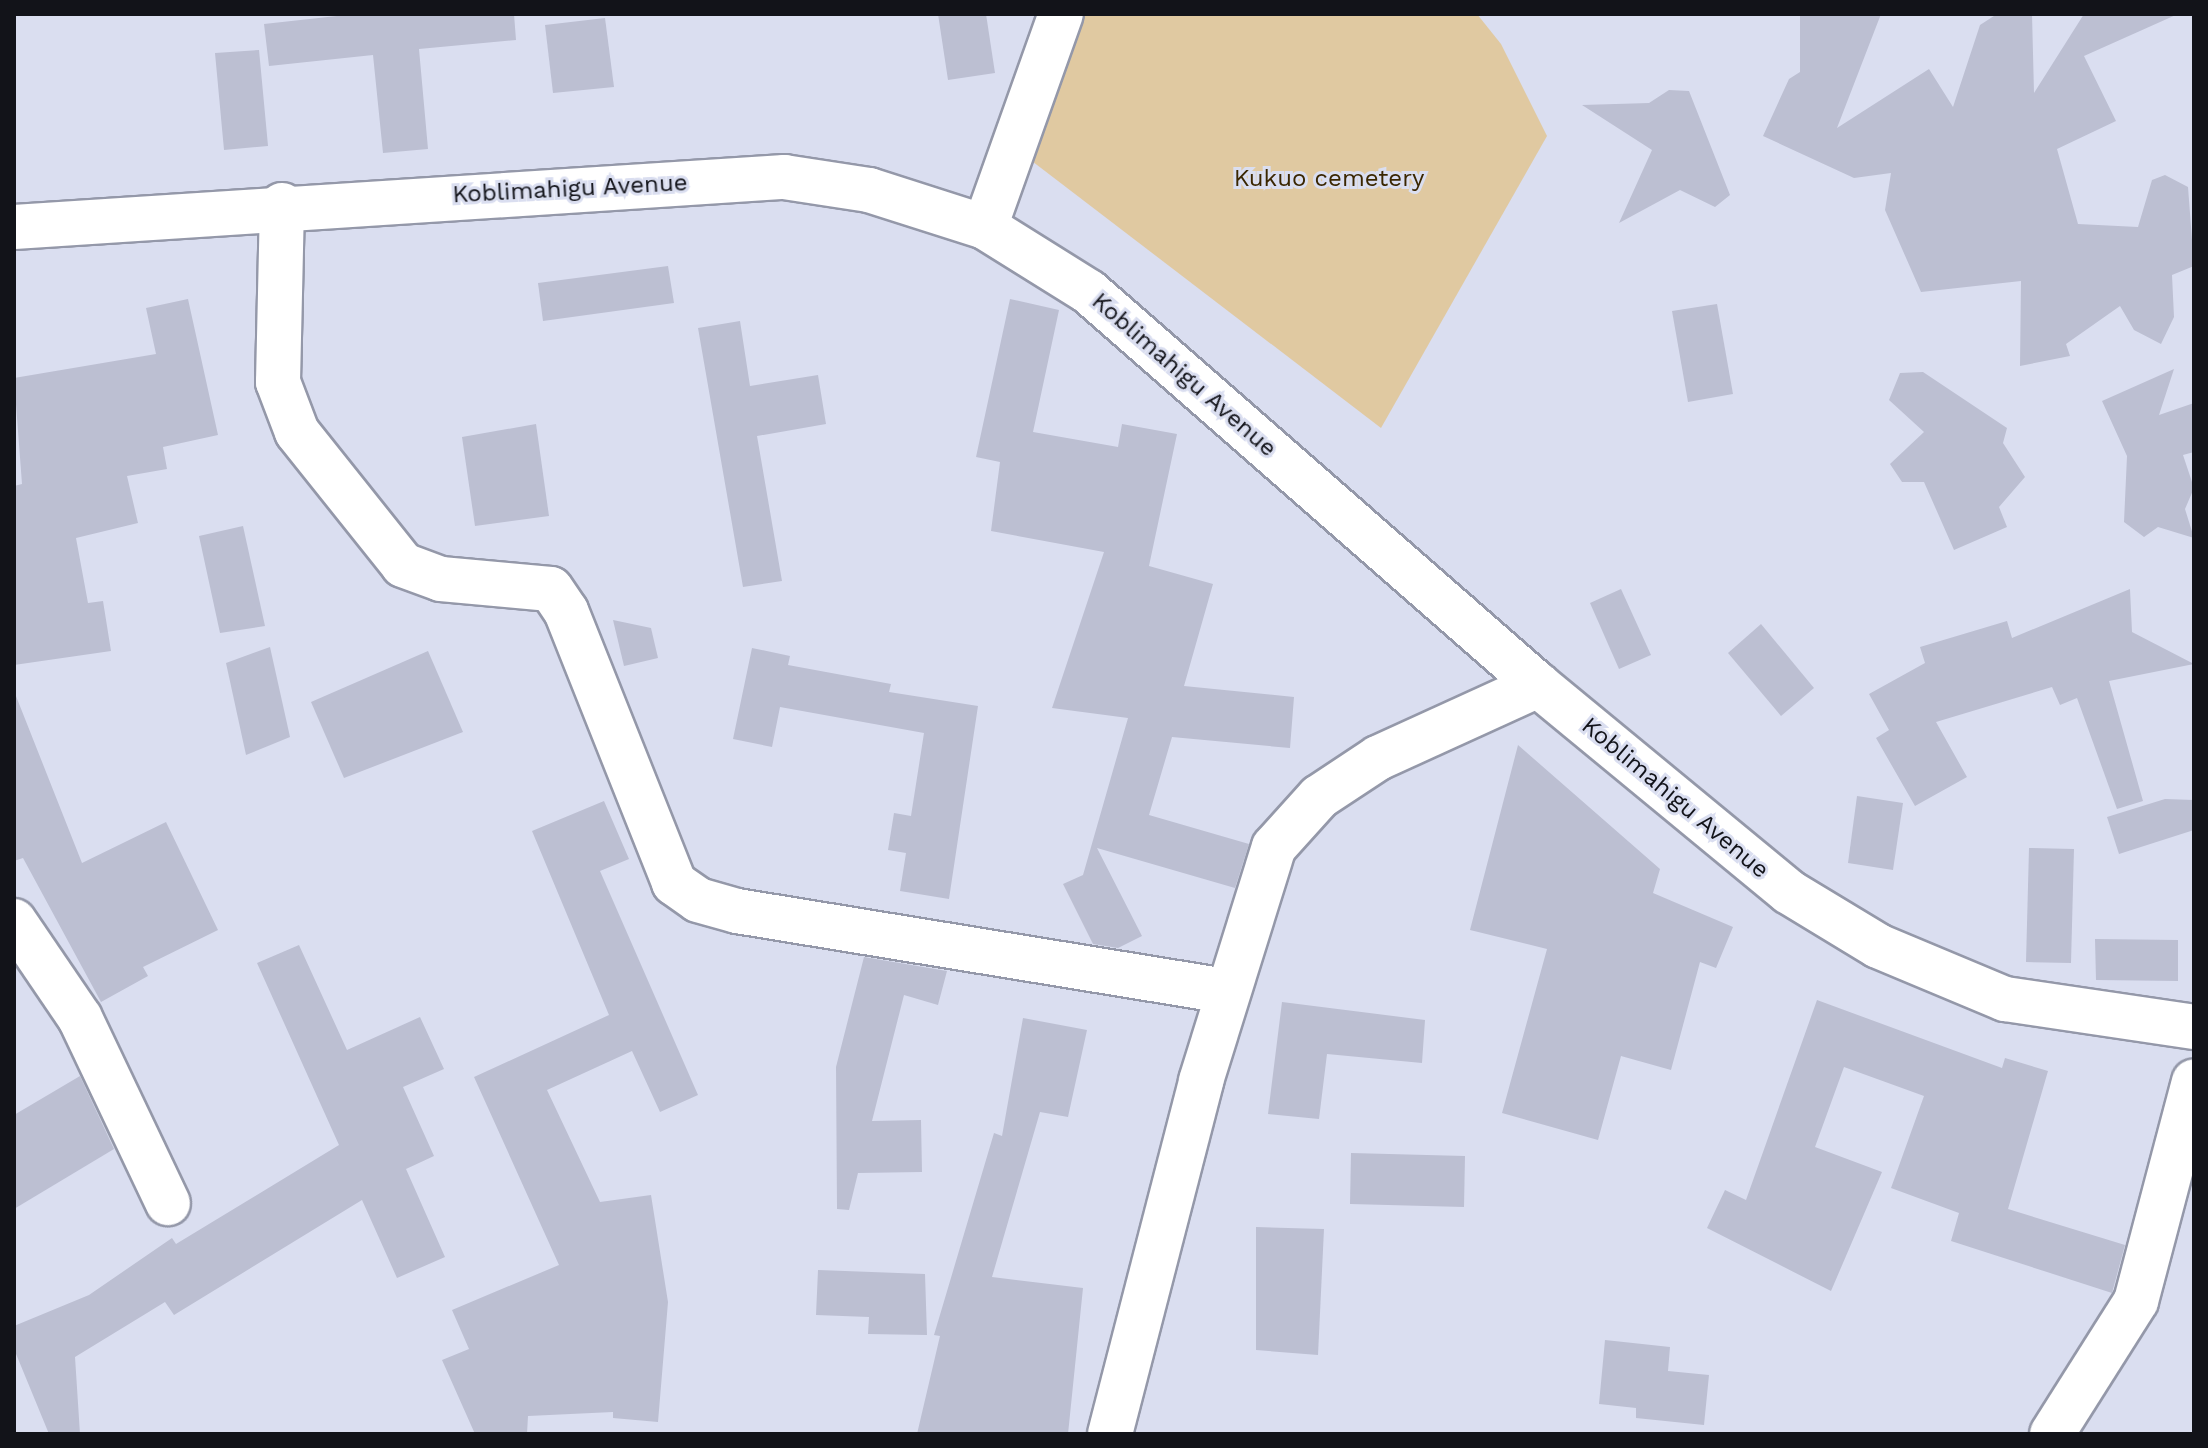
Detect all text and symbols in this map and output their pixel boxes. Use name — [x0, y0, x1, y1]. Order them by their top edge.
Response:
park label: Kukuo cemetery — [1234, 165, 1424, 193]
street label: Koblimahigu Avenue — [451, 168, 689, 210]
street label: Koblimahigu Avenue — [1085, 287, 1283, 463]
street label: Koblimahigu Avenue — [1575, 711, 1775, 885]

